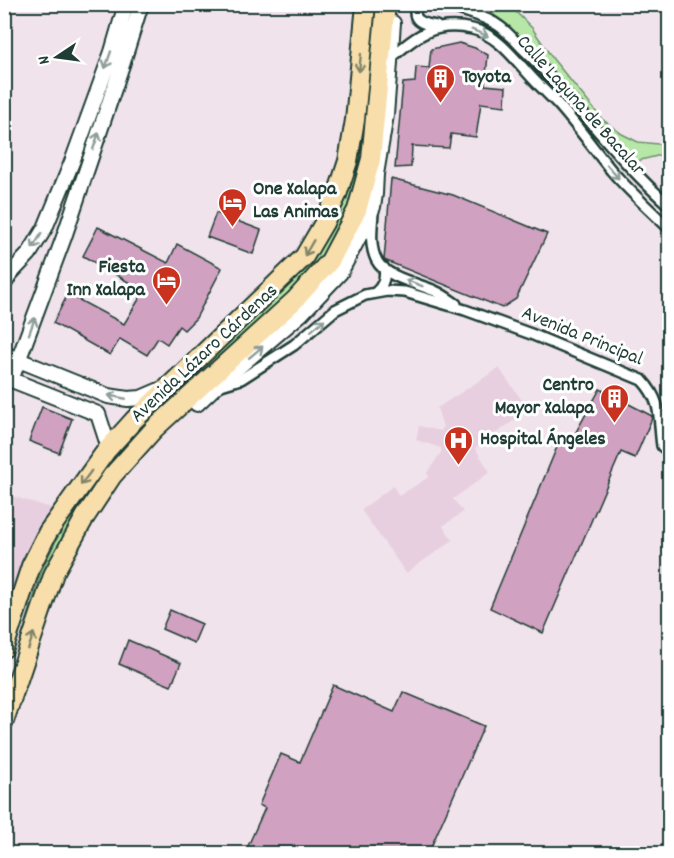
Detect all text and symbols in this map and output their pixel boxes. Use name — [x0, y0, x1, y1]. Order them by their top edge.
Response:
north arrow — [27, 27, 87, 87]
one-way arrow — [470, 28, 488, 39]
street label: Calle Laguna de Bacalar — [509, 29, 651, 183]
one-way arrow — [102, 50, 113, 69]
one-way arrow — [354, 52, 365, 72]
text: N — [33, 53, 57, 66]
building icon: Toyota — [425, 62, 457, 104]
place label: Toyota — [462, 64, 511, 92]
one-way arrow — [91, 132, 102, 151]
one-way arrow — [607, 164, 620, 180]
place label: One Xalapa Las Animas — [253, 176, 339, 227]
hotel icon: One Xalapa Las Animas — [216, 186, 248, 228]
one-way arrow — [31, 232, 43, 249]
one-way arrow — [303, 239, 315, 256]
place label: Fiesta Inn Xalapa — [67, 254, 146, 305]
hotel icon: Fiesta Inn Xalapa — [150, 264, 182, 306]
one-way arrow — [405, 277, 423, 288]
street label: Avenida Lázaro Cárdenas — [125, 278, 285, 430]
street label: Avenida Principal — [517, 300, 647, 374]
one-way arrow — [27, 317, 38, 336]
one-way arrow — [310, 318, 325, 332]
one-way arrow — [248, 346, 264, 359]
place label: Centro Mayor Xalapa — [495, 372, 595, 423]
building icon: Centro Mayor Xalapa — [599, 382, 631, 424]
one-way arrow — [107, 391, 127, 402]
hospital icon: Hospital Ángeles — [443, 424, 475, 466]
place label: Hospital Ángeles — [480, 426, 606, 454]
one-way arrow — [80, 470, 93, 486]
one-way arrow — [27, 632, 38, 651]

